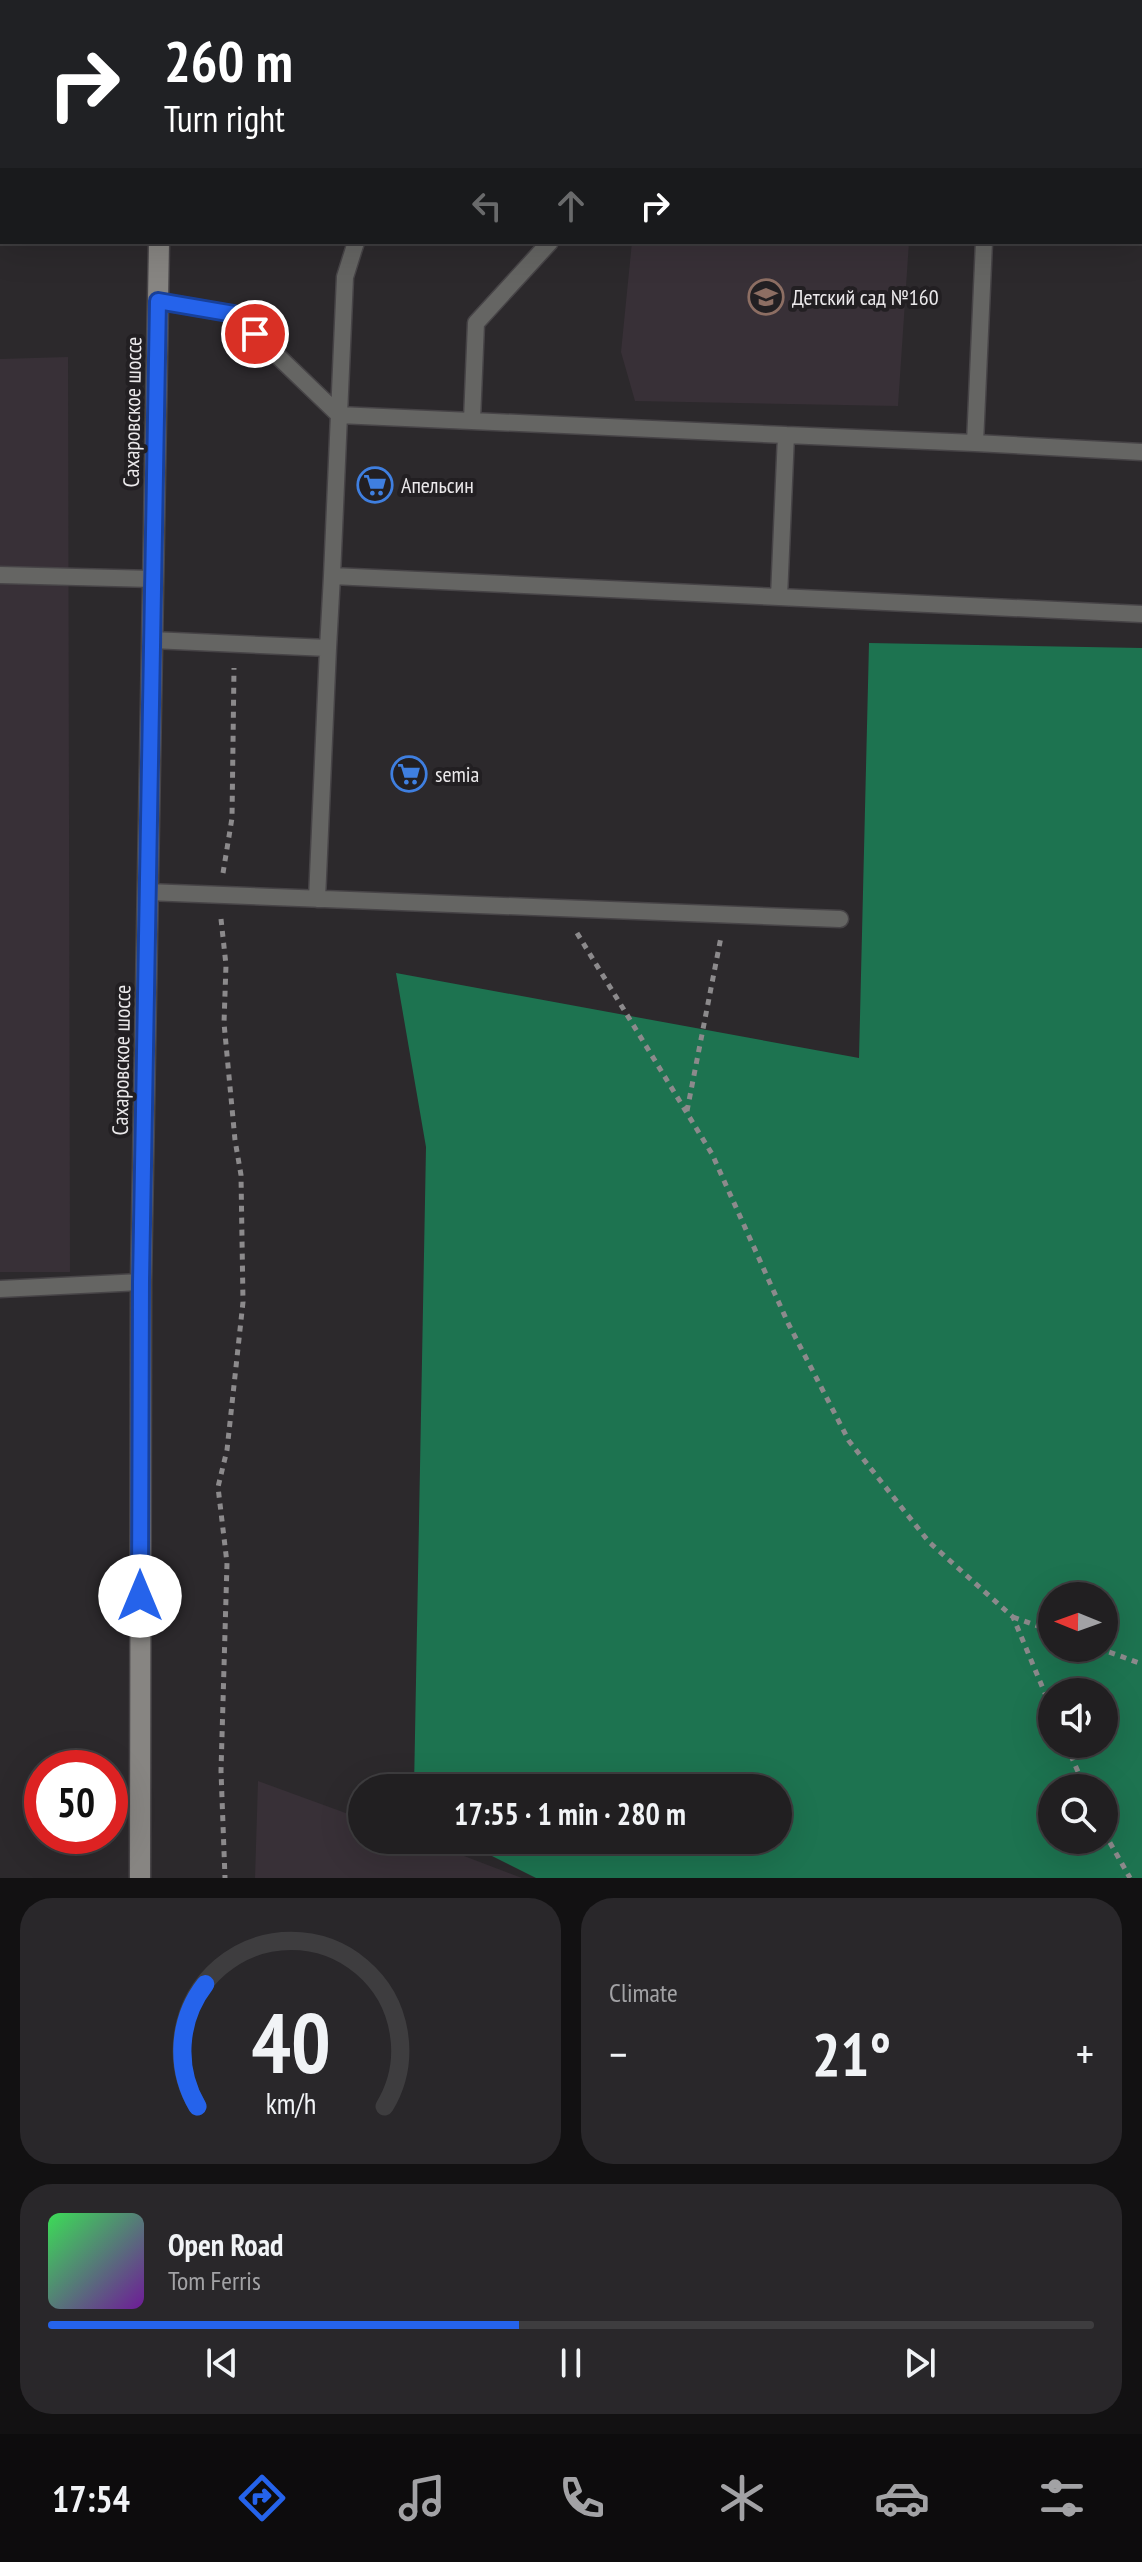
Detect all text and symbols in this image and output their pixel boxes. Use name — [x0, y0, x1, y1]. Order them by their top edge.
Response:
text: 260 m — [164, 25, 293, 97]
icon: right — [32, 32, 136, 136]
text: Turn right — [164, 95, 285, 142]
icon: left — [465, 184, 509, 228]
icon: ahead — [549, 184, 593, 228]
icon: right — [633, 184, 677, 228]
school or university icon: Детский сад №160 — [747, 278, 785, 316]
place label: Детский сад №160 — [792, 283, 939, 311]
pin — [221, 300, 289, 368]
icon: arrive — [233, 312, 277, 356]
street label: Сахаровское шоссе — [117, 336, 147, 488]
supermarket icon: Апельсин — [356, 466, 394, 504]
place label: Апельсин — [401, 471, 474, 499]
supermarket icon: semia — [390, 755, 428, 793]
place label: semia — [435, 760, 479, 788]
street label: Сахаровское шоссе — [106, 984, 136, 1136]
position arrow — [98, 1554, 182, 1638]
north arrow — [1038, 1582, 1118, 1662]
map controls — [1038, 1582, 1118, 1854]
button: sound — [1038, 1678, 1118, 1758]
speed limit sign: 50 — [24, 1750, 128, 1854]
button: search — [1038, 1774, 1118, 1854]
text: 17:55 · 1 min · 280 m — [454, 1794, 686, 1833]
text: Climate — [609, 1976, 678, 2009]
text: 40 — [251, 1988, 330, 2096]
text: 21° — [812, 2015, 891, 2093]
text: − — [609, 2025, 627, 2082]
text: + — [1076, 2025, 1094, 2082]
text: km/h — [265, 2085, 316, 2122]
text: Open Road — [168, 2225, 283, 2264]
text: Tom Ferris — [168, 2264, 261, 2297]
icon: previous — [200, 2341, 244, 2385]
icon: pause — [549, 2341, 593, 2385]
icon: next — [898, 2341, 942, 2385]
icon: directions — [234, 2470, 290, 2526]
icon: music — [394, 2470, 450, 2526]
icon: phone — [554, 2470, 610, 2526]
icon: climate — [714, 2470, 770, 2526]
icon: car — [874, 2470, 930, 2526]
icon: filters — [1034, 2470, 1090, 2526]
text: 17:54 — [52, 2475, 130, 2522]

